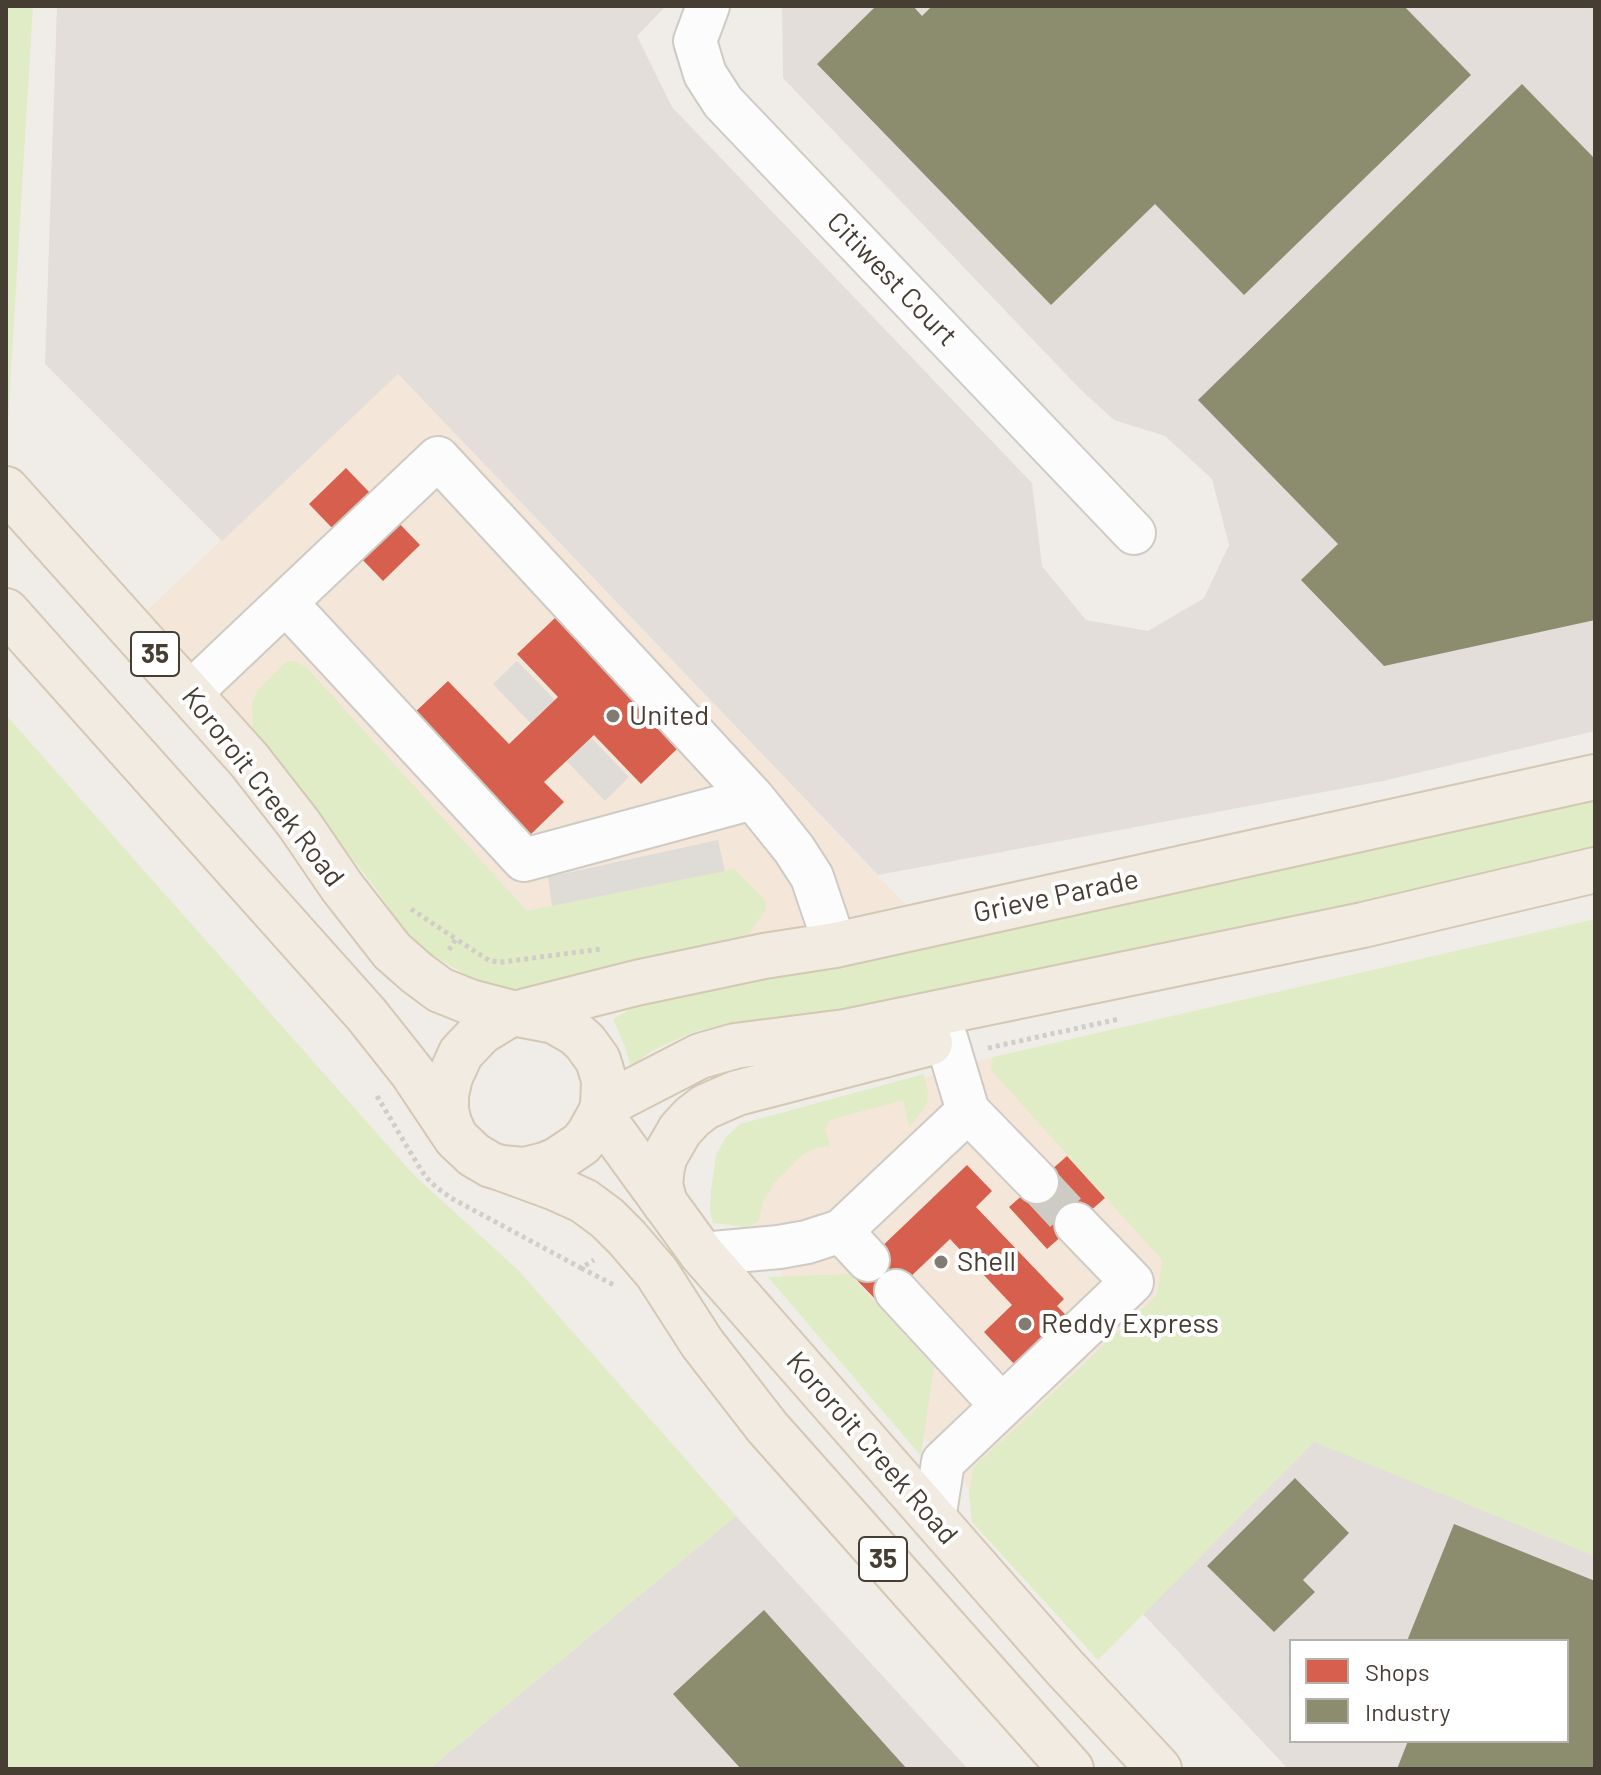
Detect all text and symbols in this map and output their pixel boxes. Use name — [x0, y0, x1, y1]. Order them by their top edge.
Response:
street label: Citiwest Court — [820, 205, 964, 353]
road number: 35 — [131, 632, 179, 676]
street label: Kororoit Creek Road — [175, 681, 351, 893]
place label: United — [629, 699, 709, 733]
marker: United — [604, 707, 622, 725]
street label: Grieve Parade — [970, 862, 1142, 930]
place label: Shell — [957, 1245, 1016, 1279]
marker: Shell — [932, 1253, 950, 1271]
place label: Reddy Express — [1041, 1307, 1219, 1341]
marker: Reddy Express — [1016, 1315, 1034, 1333]
street label: Kororoit Creek Road — [779, 1345, 965, 1551]
road number: 35 — [859, 1537, 907, 1581]
legend — [1289, 1639, 1569, 1743]
text: Shops — [1365, 1657, 1430, 1686]
text: Industry — [1365, 1697, 1451, 1726]

